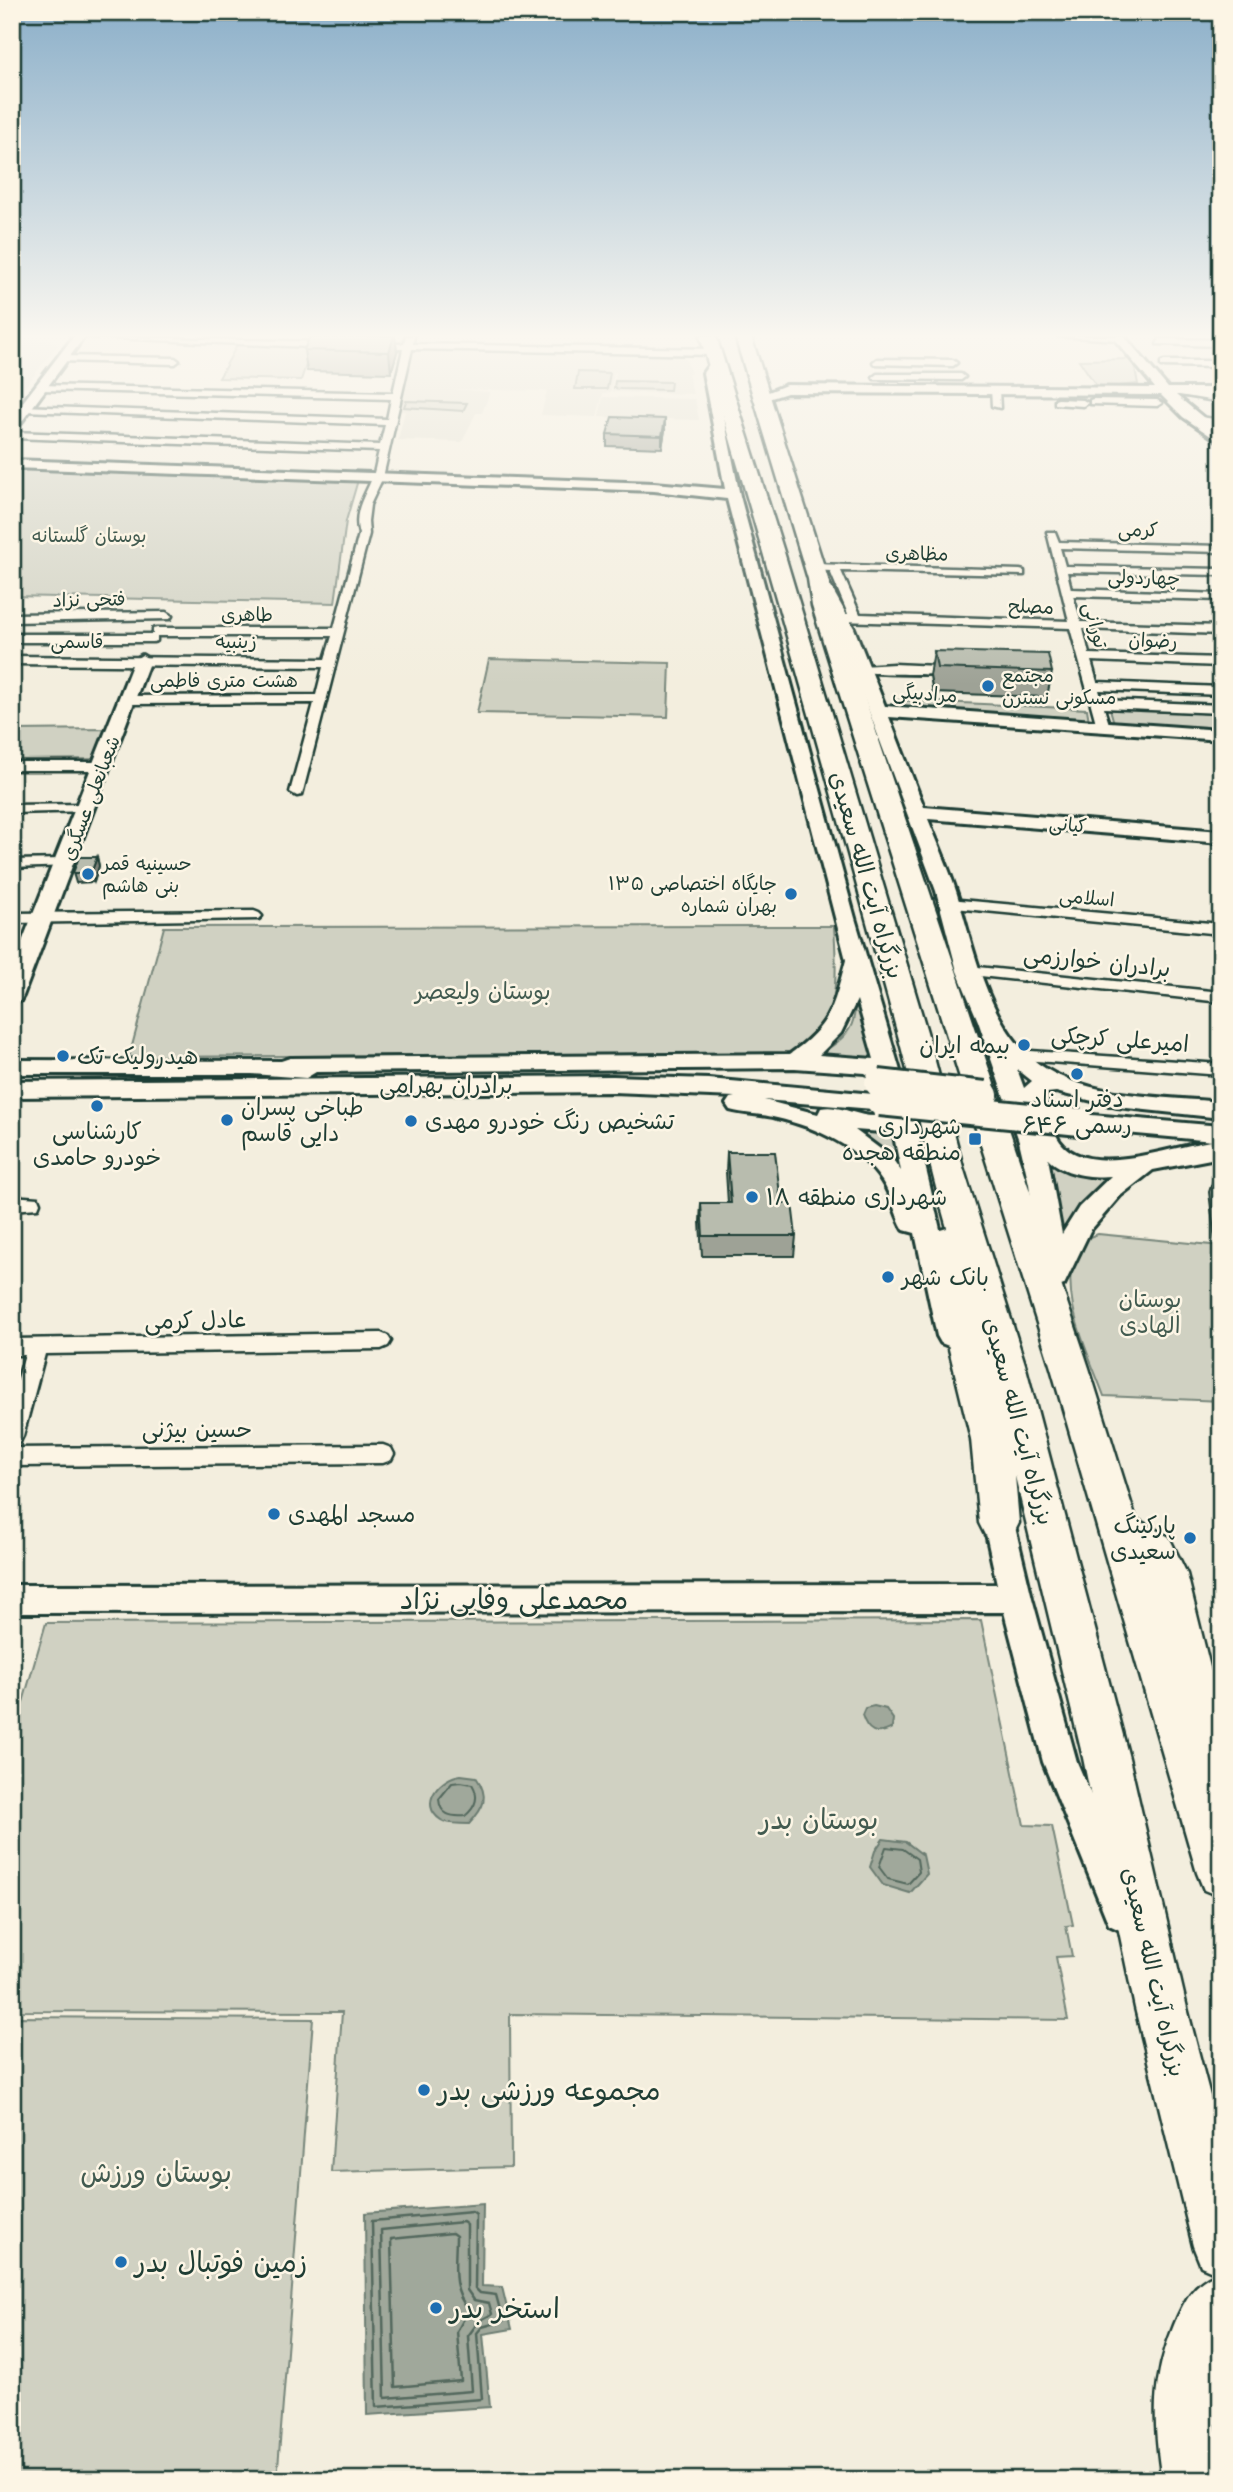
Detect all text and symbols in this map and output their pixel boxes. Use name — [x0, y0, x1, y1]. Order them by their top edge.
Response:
street label: کرمی — [1118, 519, 1158, 542]
park label: بوستان گلستانه — [31, 525, 147, 547]
street label: مظاهری — [885, 542, 949, 566]
street label: چهاردولی — [1107, 566, 1181, 591]
street label: فتحی نزاد — [52, 588, 126, 613]
street label: مصلح — [1008, 595, 1054, 620]
street label: تورانی — [1077, 600, 1112, 651]
street label: طاهری — [221, 604, 273, 626]
street label: رضوان — [1128, 629, 1178, 653]
street label: قاسمی — [51, 631, 103, 654]
street label: زینبیه — [215, 631, 257, 653]
place label: مجتمع مسکونی نسترن — [1002, 665, 1116, 710]
street label: هشت متری فاطمی — [150, 670, 298, 693]
marker: مجتمع مسکونی نسترن — [980, 678, 996, 694]
street label: مرادبیگی — [892, 681, 958, 708]
street label: شعبانعلی عسگری — [57, 733, 126, 864]
street label: بزرگراه آیت الله سعیدی — [824, 769, 909, 982]
street label: کیانی — [1048, 812, 1088, 839]
place label: حسینیه قمر بنی هاشم — [100, 853, 192, 900]
marker: حسینیه قمر بنی هاشم — [80, 866, 96, 882]
place label: ۱۳۵ جایگاه اختصاصی بهران شماره — [608, 873, 777, 917]
street label: اسلامی — [1058, 885, 1115, 912]
marker: ۱۳۵ جایگاه اختصاصی بهران شماره — [783, 886, 799, 902]
street label: برادران خوارزمی — [1022, 940, 1172, 984]
park label: بوستان ولیعصر — [413, 978, 551, 1005]
street label: امیرعلی کرچکی — [1050, 1021, 1190, 1059]
place label: بیمه ایران — [919, 1032, 1010, 1059]
marker: بیمه ایران — [1016, 1037, 1032, 1053]
place label: هیدرولیک تک — [77, 1043, 199, 1070]
marker: هیدرولیک تک — [55, 1048, 71, 1064]
marker: دفتر اسناد رسمی ۶۴۶ — [1069, 1066, 1085, 1082]
street label: برادران بهرامی — [379, 1072, 513, 1100]
place label: دفتر اسناد رسمی ۶۴۶ — [1022, 1086, 1132, 1140]
place label: طباخی پسران دایی قاسم — [241, 1094, 364, 1151]
marker: کارشناسی خودرو حامدی — [89, 1098, 105, 1114]
place label: تشخیص رنگ خودرو مهدی — [425, 1108, 675, 1135]
marker: طباخی پسران دایی قاسم — [219, 1112, 235, 1128]
marker: تشخیص رنگ خودرو مهدی — [403, 1113, 419, 1129]
place label: شهرداری منطقه هجده — [842, 1113, 961, 1166]
place label: کارشناسی خودرو حامدی — [33, 1118, 161, 1171]
marker: شهرداری منطقه هجده — [967, 1131, 983, 1147]
place label: شهرداری منطقه ۱۸ — [766, 1184, 947, 1211]
marker: شهرداری منطقه ۱۸ — [744, 1189, 760, 1205]
place label: بانک شهر — [900, 1264, 989, 1291]
marker: بانک شهر — [880, 1269, 896, 1285]
park label: بوستان الهادی — [1119, 1286, 1181, 1339]
street label: عادل کرمی — [144, 1306, 248, 1336]
street label: بزرگراه آیت الله سعیدی — [978, 1314, 1059, 1528]
street label: حسین بیژنی — [142, 1416, 252, 1444]
place label: مسجد المهدی — [288, 1501, 415, 1528]
marker: مسجد المهدی — [266, 1506, 282, 1522]
place label: پارکینگ سعیدی — [1110, 1512, 1176, 1565]
marker: پارکینگ سعیدی — [1182, 1530, 1198, 1546]
street label: محمدعلی وفایی نژاد — [400, 1584, 628, 1617]
park label: بوستان بدر — [758, 1804, 878, 1837]
street label: بزرگراه آیت الله سعیدی — [1116, 1865, 1191, 2079]
place label: مجموعه ورزشی بدر — [436, 2075, 660, 2108]
marker: مجموعه ورزشی بدر — [416, 2082, 432, 2098]
park label: بوستان ورزش — [80, 2157, 232, 2190]
place label: زمین فوتبال بدر — [133, 2247, 307, 2280]
marker: زمین فوتبال بدر — [113, 2254, 129, 2270]
place label: استخر بدر — [448, 2293, 560, 2326]
marker: استخر بدر — [428, 2300, 444, 2316]

